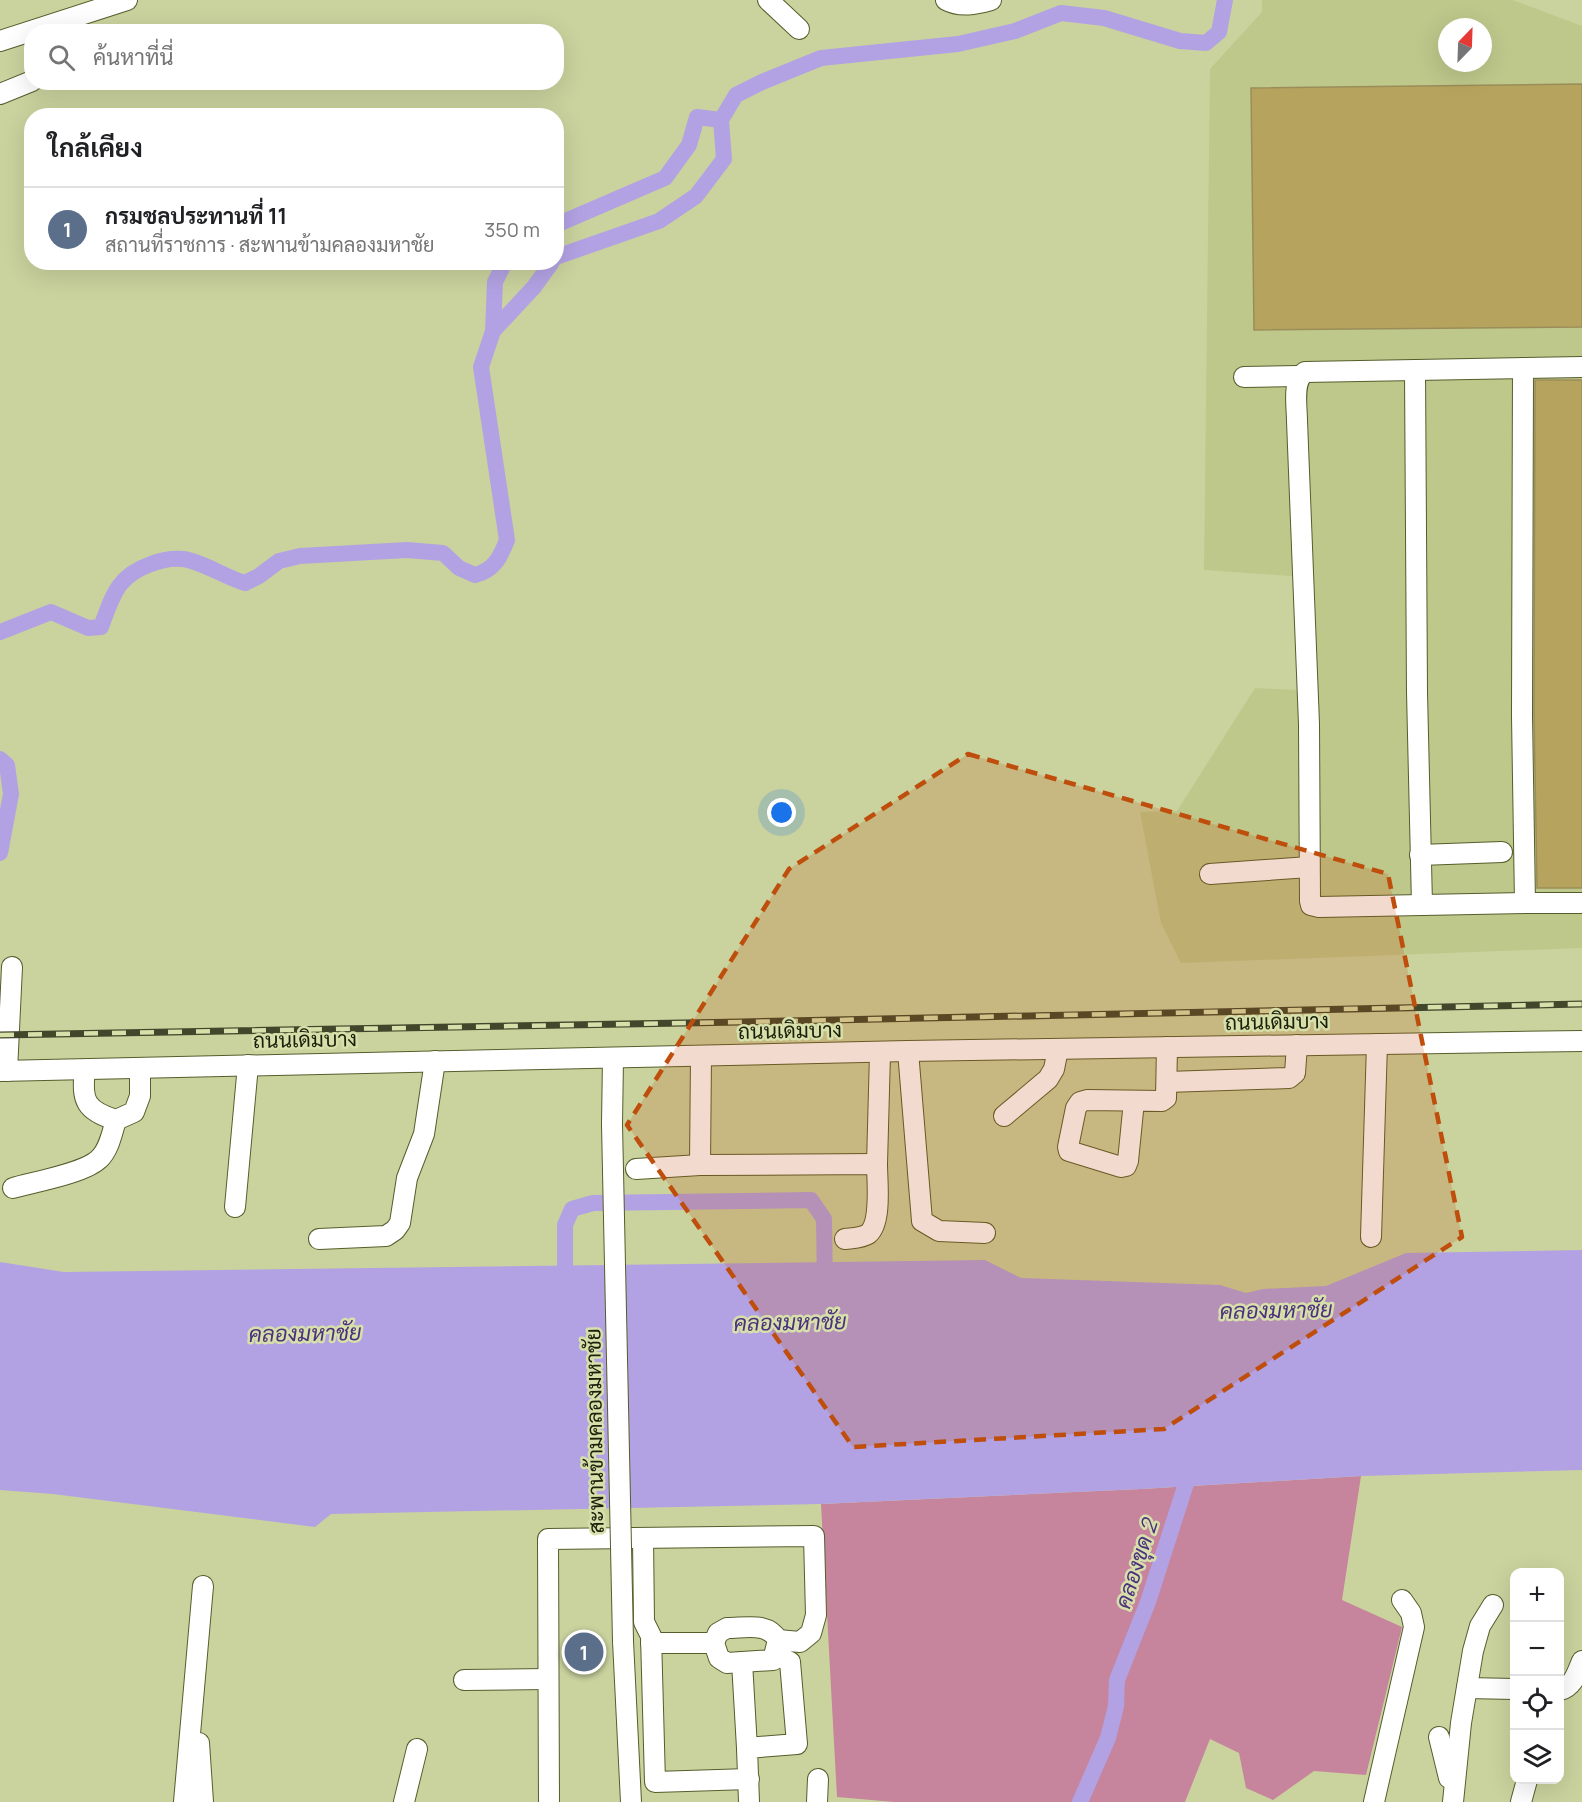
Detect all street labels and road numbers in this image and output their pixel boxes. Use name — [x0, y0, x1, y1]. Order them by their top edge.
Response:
street label: ถนนเดิมบาง — [1225, 1006, 1329, 1036]
street label: ถนนเดิมบาง — [738, 1015, 842, 1045]
street label: ถนนเดิมบาง — [253, 1024, 357, 1054]
street label: สะพานข้ามคลองมหาชัย — [578, 1328, 610, 1534]

